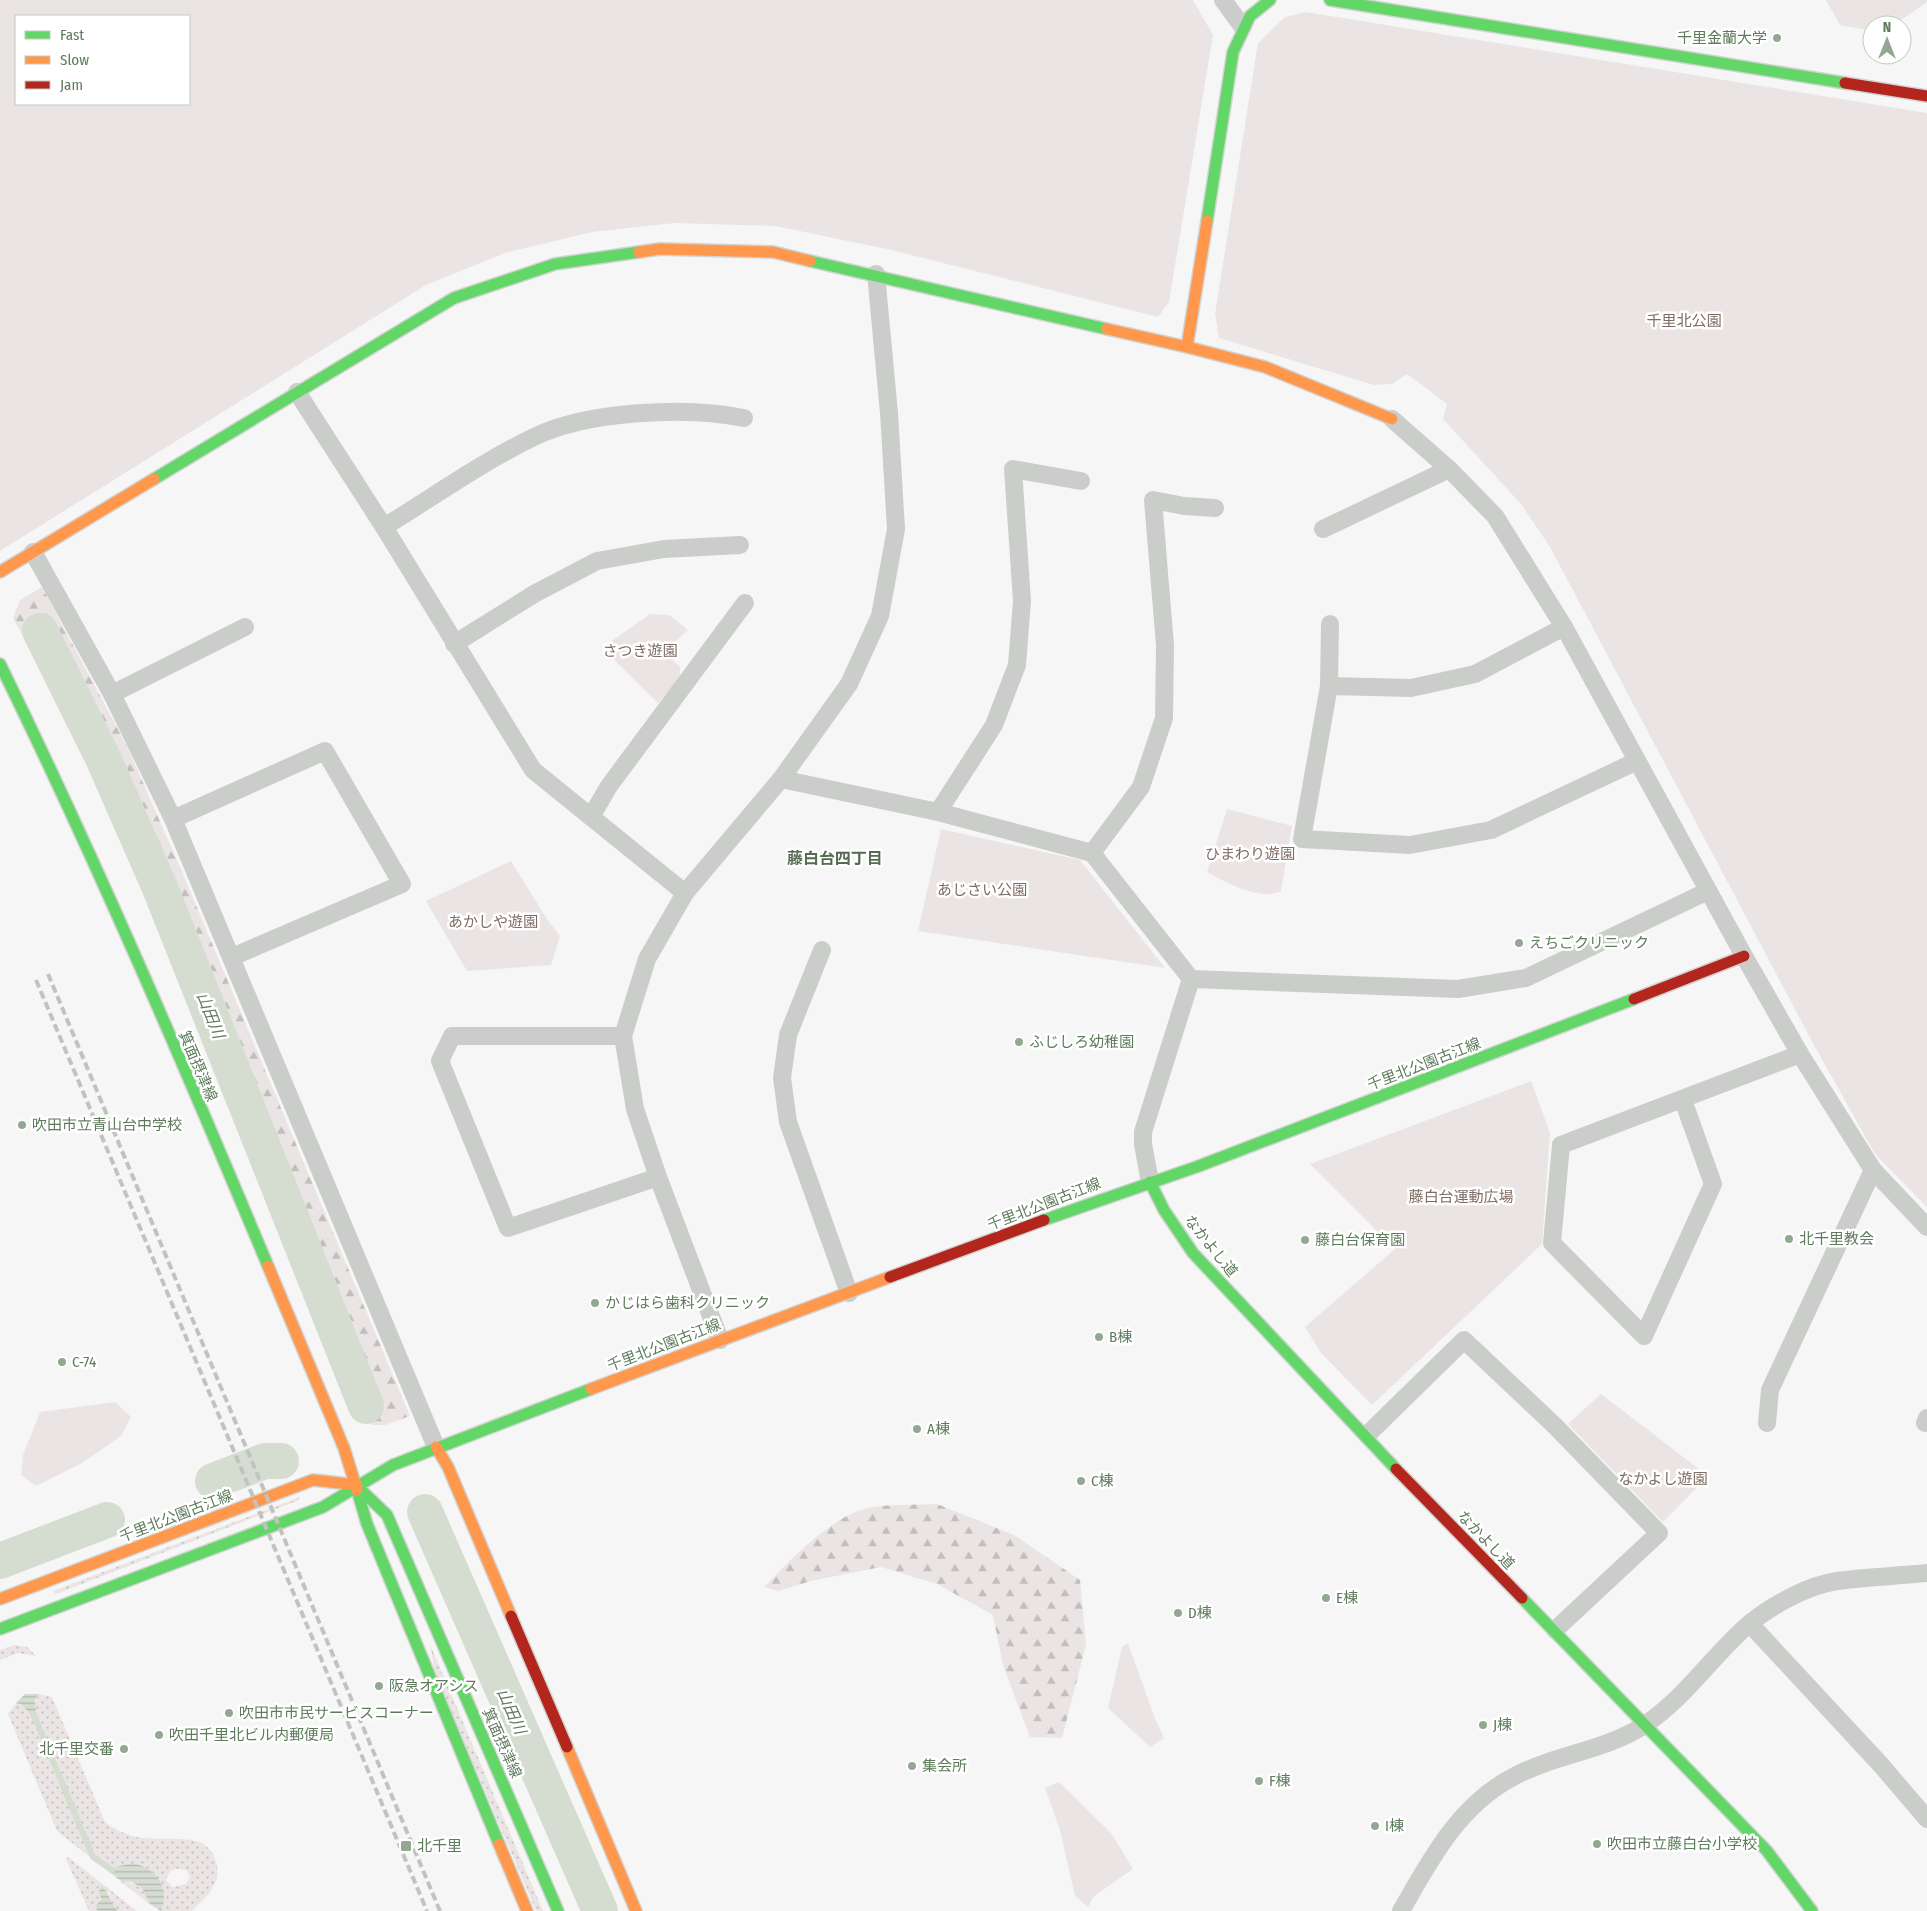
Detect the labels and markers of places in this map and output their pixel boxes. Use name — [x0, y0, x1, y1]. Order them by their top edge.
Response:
place label: 千里金蘭大学 — [1677, 29, 1767, 47]
marker: 千里金蘭大学 — [1771, 32, 1783, 44]
place label: えちごクリニック — [1529, 934, 1649, 952]
marker: えちごクリニック — [1513, 937, 1525, 949]
place label: ふじしろ幼稚園 — [1029, 1033, 1134, 1051]
marker: ふじしろ幼稚園 — [1013, 1036, 1025, 1048]
place label: 吹田市立青山台中学校 — [32, 1116, 182, 1134]
marker: 吹田市立青山台中学校 — [16, 1119, 28, 1131]
place label: 北千里教会 — [1799, 1230, 1874, 1248]
place label: 藤白台保育園 — [1315, 1231, 1405, 1249]
marker: 北千里教会 — [1783, 1233, 1795, 1245]
marker: 藤白台保育園 — [1299, 1234, 1311, 1246]
place label: かじはら歯科クリニック — [605, 1294, 770, 1312]
marker: かじはら歯科クリニック — [589, 1297, 601, 1309]
place label: B棟 — [1109, 1328, 1132, 1346]
marker: B棟 — [1093, 1331, 1105, 1343]
place label: C-74 — [72, 1353, 96, 1371]
marker: C-74 — [56, 1356, 68, 1368]
place label: A棟 — [927, 1420, 950, 1438]
marker: A棟 — [911, 1423, 923, 1435]
place label: C棟 — [1091, 1472, 1114, 1490]
marker: C棟 — [1075, 1475, 1087, 1487]
place label: E棟 — [1336, 1589, 1358, 1607]
marker: E棟 — [1320, 1592, 1332, 1604]
place label: D棟 — [1188, 1604, 1212, 1622]
marker: D棟 — [1172, 1607, 1184, 1619]
place label: 阪急オアシス — [389, 1677, 478, 1695]
marker: 阪急オアシス — [373, 1680, 385, 1692]
place label: 吹田市市民サービスコーナー — [239, 1704, 434, 1722]
marker: 吹田市市民サービスコーナー — [223, 1707, 235, 1719]
place label: J棟 — [1493, 1716, 1512, 1734]
marker: J棟 — [1477, 1719, 1489, 1731]
place label: 吹田千里北ビル内郵便局 — [169, 1726, 334, 1744]
marker: 吹田千里北ビル内郵便局 — [153, 1729, 165, 1741]
place label: 北千里交番 — [39, 1740, 114, 1758]
marker: 北千里交番 — [118, 1743, 130, 1755]
place label: 集会所 — [922, 1757, 967, 1775]
marker: 集会所 — [906, 1760, 918, 1772]
place label: F棟 — [1269, 1772, 1291, 1790]
marker: F棟 — [1253, 1775, 1265, 1787]
place label: I棟 — [1385, 1817, 1404, 1835]
marker: I棟 — [1369, 1820, 1381, 1832]
place label: 吹田市立藤白台小学校 — [1607, 1835, 1757, 1853]
place label: 北千里 — [417, 1837, 462, 1855]
marker: 吹田市立藤白台小学校 — [1591, 1838, 1603, 1850]
marker: 北千里 — [399, 1839, 413, 1853]

